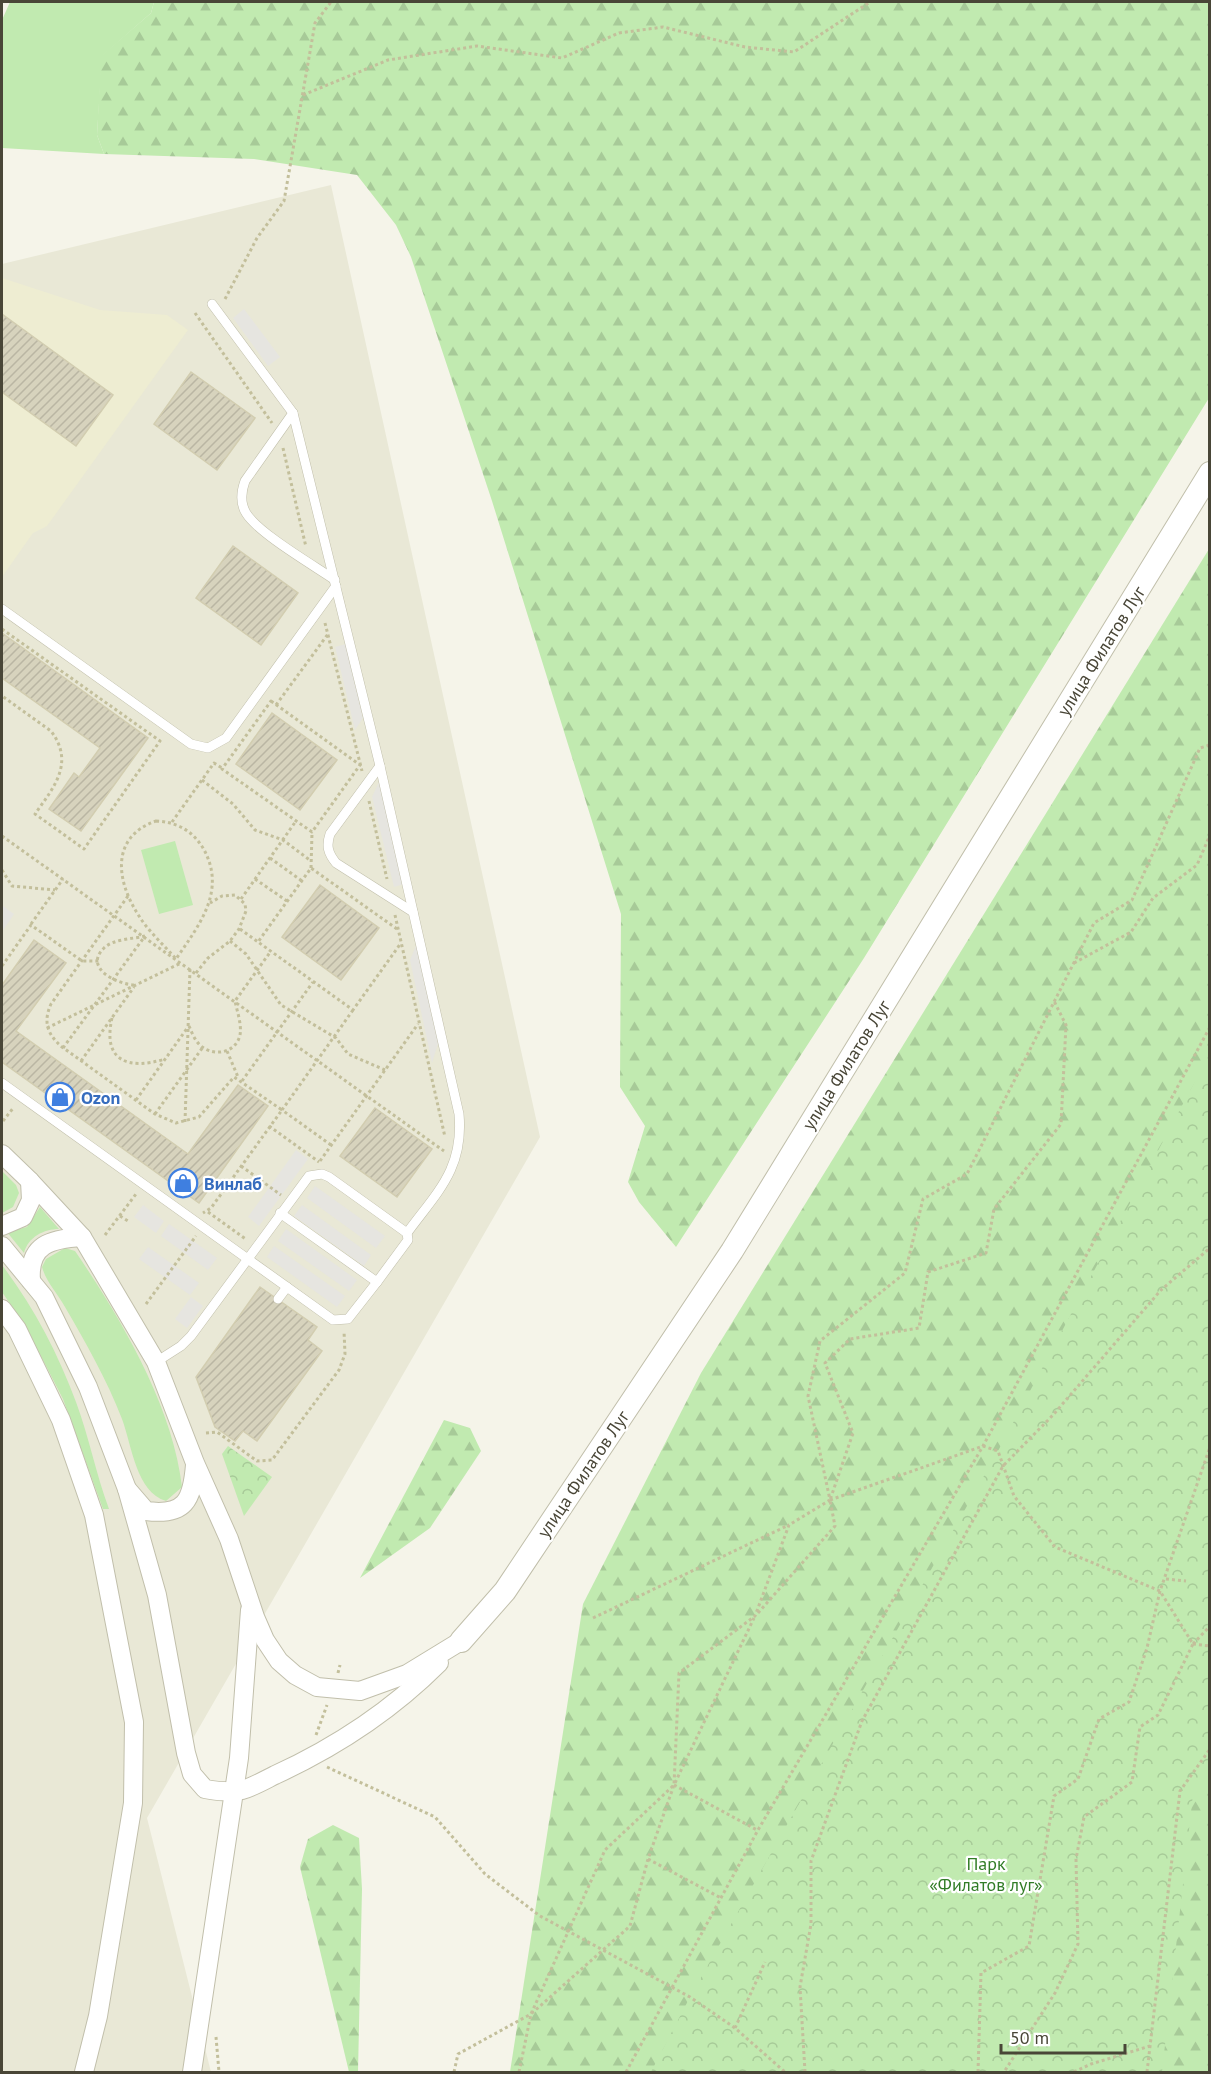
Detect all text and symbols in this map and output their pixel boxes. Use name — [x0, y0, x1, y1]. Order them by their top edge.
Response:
street label: улица Филатов Луг — [1052, 581, 1150, 720]
street label: улица Филатов Луг — [797, 995, 895, 1134]
shop icon: Ozon — [44, 1081, 76, 1113]
place label: Ozon — [81, 1086, 120, 1109]
shop icon: Винлаб — [167, 1167, 199, 1199]
place label: Винлаб — [204, 1172, 262, 1195]
street label: улица Филатов Луг — [532, 1406, 634, 1542]
park label: Парк «Филатов луг» — [929, 1852, 1043, 1896]
scale bar — [1001, 2017, 1126, 2055]
text: 50 m — [1010, 2026, 1049, 2049]

